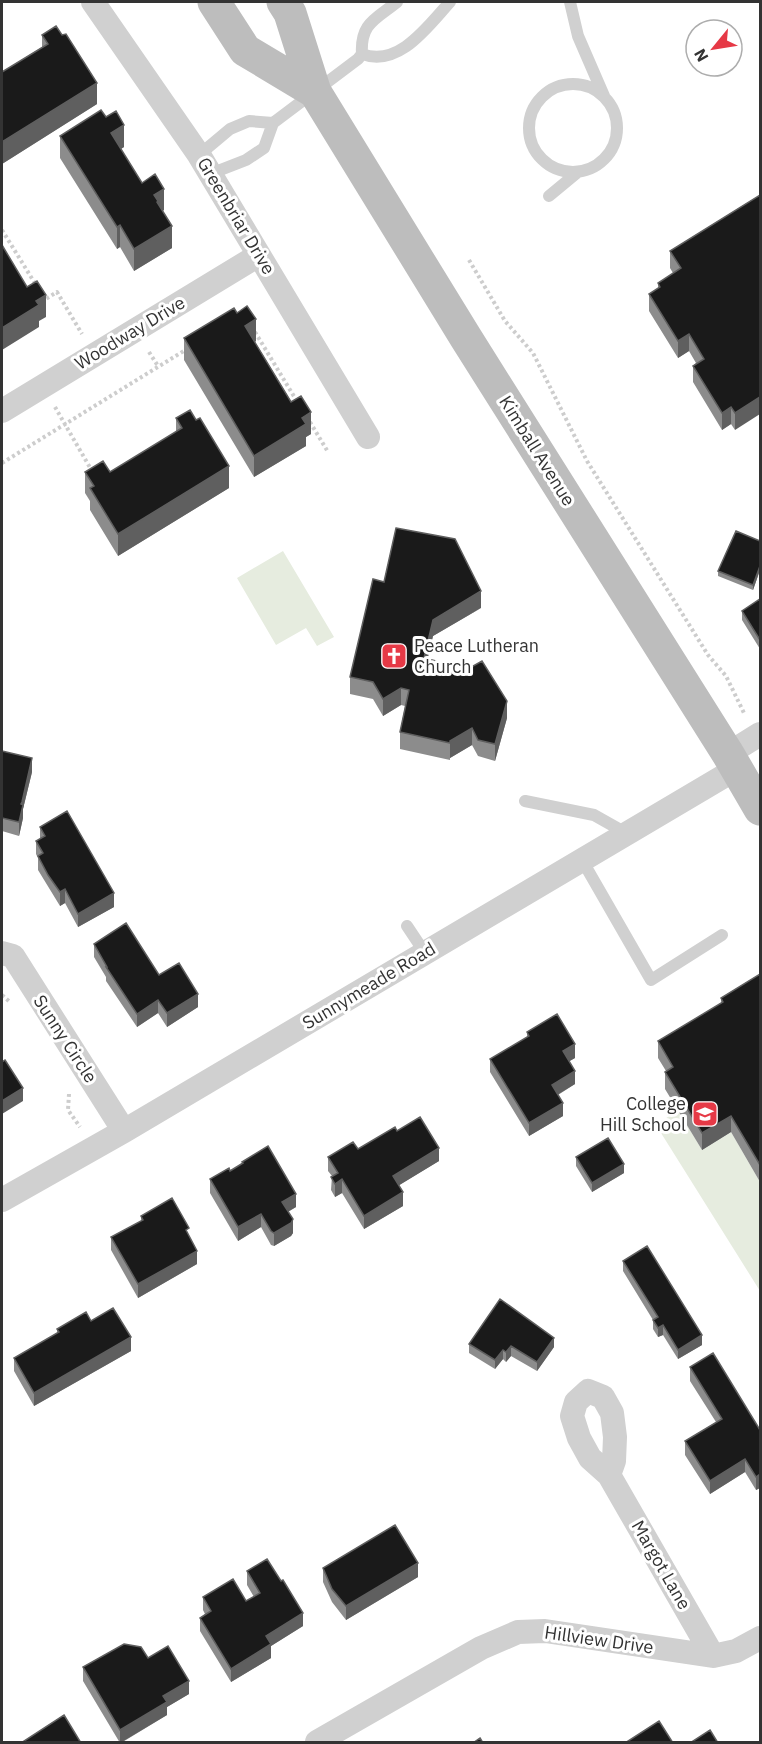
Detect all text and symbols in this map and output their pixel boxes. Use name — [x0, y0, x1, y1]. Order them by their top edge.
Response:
north arrow — [684, 18, 744, 78]
text: N — [689, 45, 713, 66]
street label: Greenbriar Drive — [192, 153, 281, 279]
street label: Woodway Drive — [70, 291, 189, 375]
street label: Kimball Avenue — [494, 391, 581, 510]
place label: Peace Lutheran Church — [414, 634, 539, 678]
church icon: Peace Lutheran Church — [379, 641, 409, 671]
street label: Sunnymeade Road — [298, 937, 439, 1034]
street label: Sunny Circle — [28, 990, 102, 1087]
place label: College Hill School — [600, 1092, 686, 1136]
school or university icon: College Hill School — [690, 1099, 720, 1129]
street label: Margot Lane — [627, 1516, 696, 1614]
street label: Hillview Drive — [543, 1620, 655, 1659]

